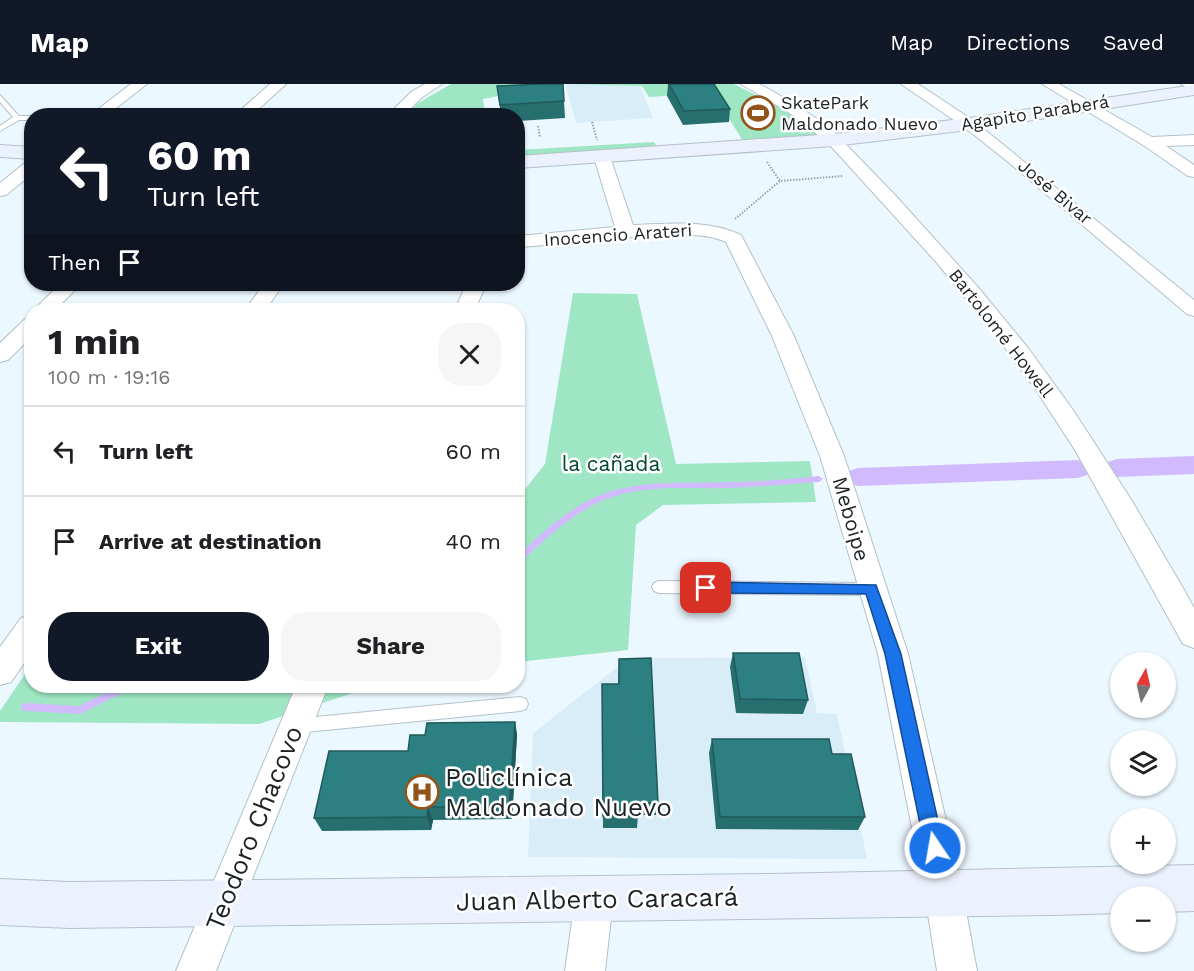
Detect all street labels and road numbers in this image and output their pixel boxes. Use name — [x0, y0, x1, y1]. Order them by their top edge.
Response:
street label: Agapito Paraberá — [959, 90, 1110, 135]
street label: José Bivar — [1014, 155, 1097, 229]
street label: Inocencio Arateri — [543, 219, 693, 250]
street label: Bartolomé Howell — [945, 264, 1058, 401]
street label: Meboipe — [828, 474, 875, 564]
street label: Teodoro Chacovo — [199, 721, 309, 935]
street label: Juan Alberto Caracará — [455, 882, 739, 916]

